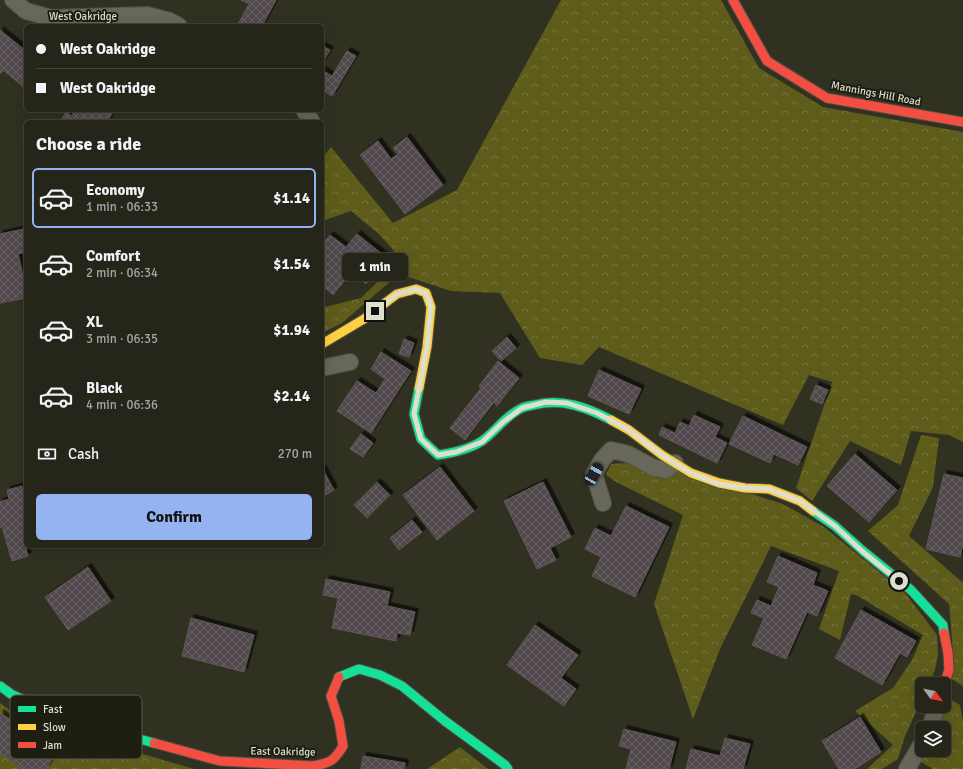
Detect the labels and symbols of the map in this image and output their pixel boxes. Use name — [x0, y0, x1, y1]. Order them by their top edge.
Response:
street label: West Oakridge — [49, 10, 117, 23]
street label: Mannings Hill Road — [830, 78, 922, 109]
callout: 1 min — [342, 253, 408, 281]
route end — [366, 302, 384, 320]
car — [583, 461, 605, 487]
route start — [890, 572, 908, 590]
north arrow — [915, 677, 951, 713]
legend — [10, 695, 142, 759]
text: Fast — [43, 703, 63, 716]
text: Slow — [43, 721, 66, 734]
text: Jam — [43, 739, 62, 752]
street label: East Oakridge — [250, 744, 316, 759]

